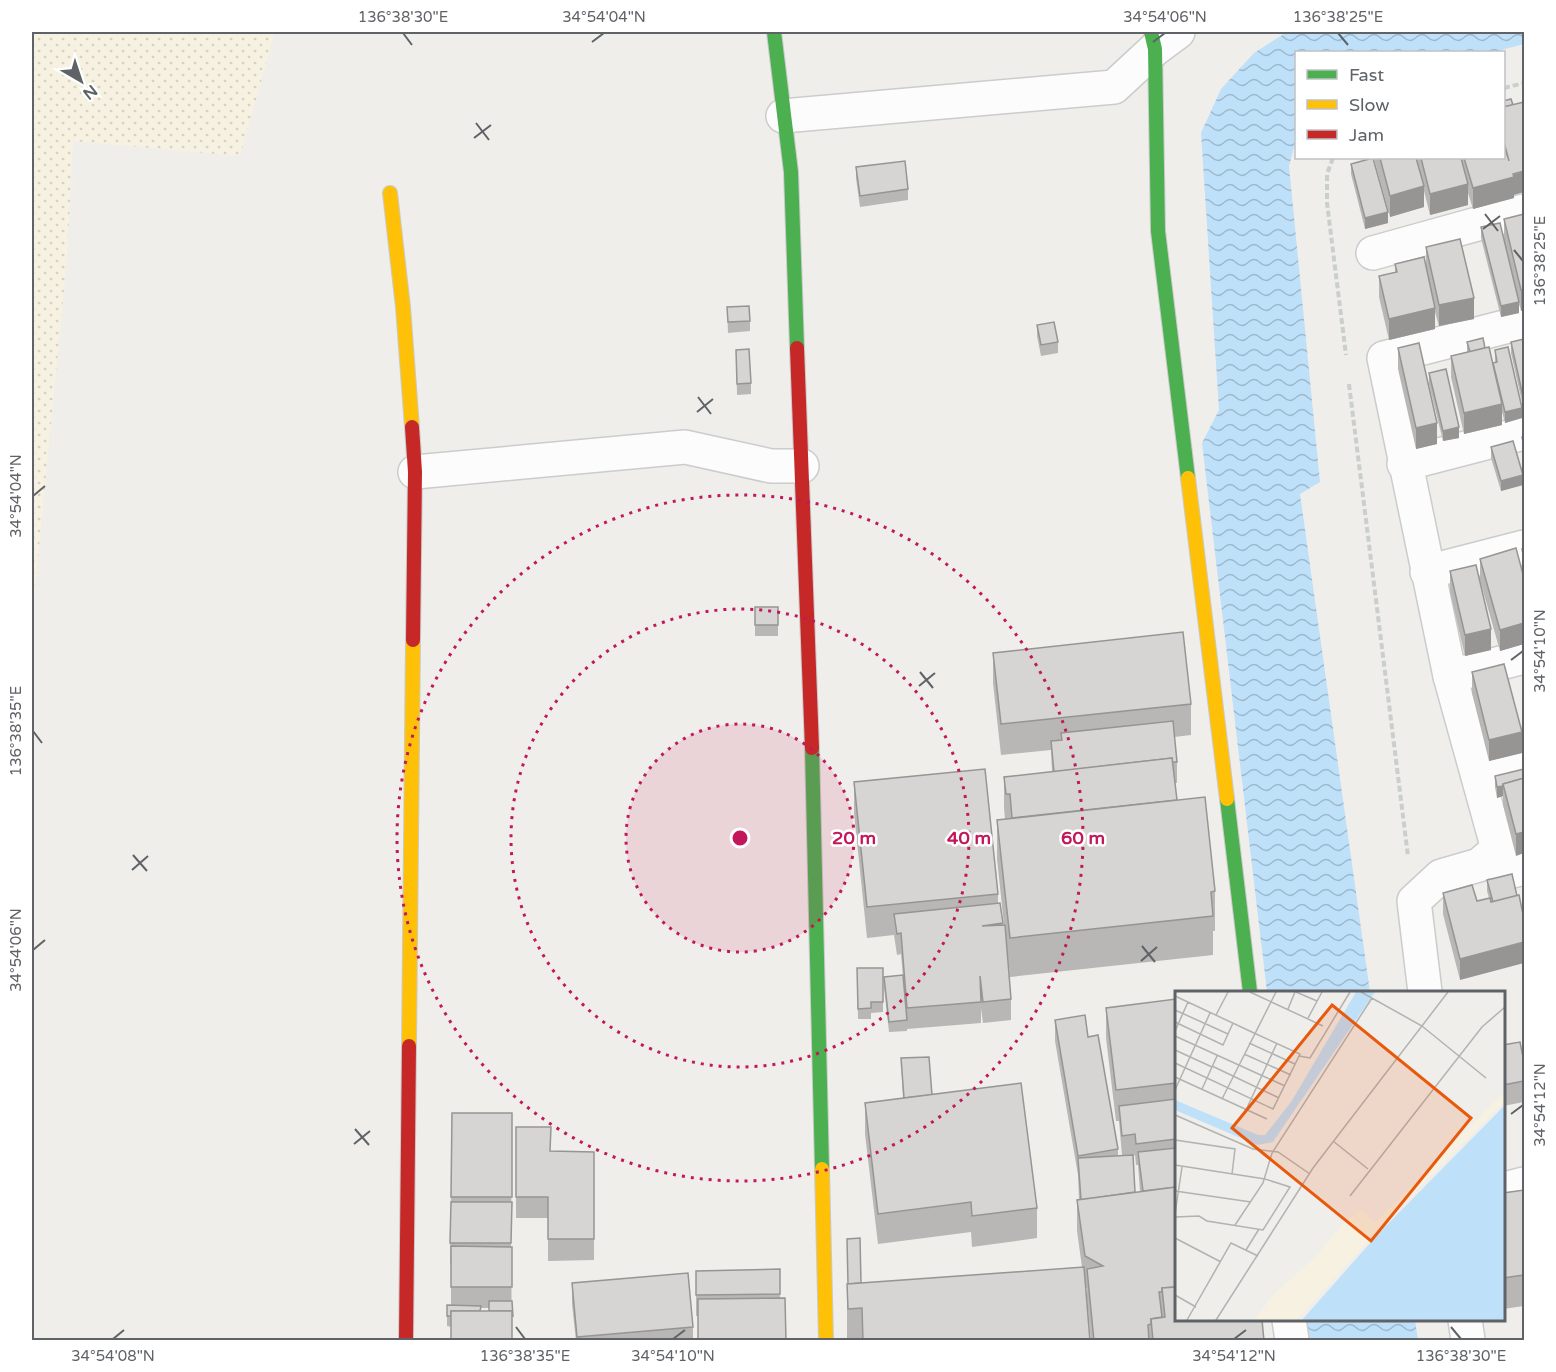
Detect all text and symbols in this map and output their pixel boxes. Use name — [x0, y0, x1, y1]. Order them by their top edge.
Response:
text: 136°38'30"E — [358, 8, 448, 26]
text: 34°54'04"N — [562, 8, 646, 26]
text: 34°54'06"N — [1123, 8, 1207, 26]
text: 136°38'25"E — [1293, 8, 1383, 26]
north arrow — [51, 51, 111, 111]
legend — [1295, 51, 1505, 159]
text: Fast — [1349, 64, 1384, 86]
text: N — [79, 80, 101, 104]
text: Slow — [1349, 94, 1390, 116]
text: Jam — [1349, 124, 1384, 146]
text: 136°38'25"E — [1531, 216, 1549, 306]
text: 34°54'04"N — [7, 454, 25, 538]
text: 34°54'10"N — [1531, 609, 1549, 693]
text: 136°38'35"E — [7, 686, 25, 776]
text: 20 m — [832, 827, 876, 849]
text: 40 m — [947, 827, 991, 849]
text: 60 m — [1061, 827, 1105, 849]
centre of rings — [730, 828, 750, 848]
text: 34°54'06"N — [7, 908, 25, 992]
inset map — [1175, 991, 1505, 1321]
text: 34°54'12"N — [1531, 1063, 1549, 1147]
text: 34°54'08"N — [71, 1347, 155, 1365]
text: 136°38'35"E — [480, 1347, 570, 1365]
text: 34°54'10"N — [631, 1347, 715, 1365]
text: 34°54'12"N — [1192, 1347, 1276, 1365]
text: 136°38'30"E — [1416, 1347, 1506, 1365]

